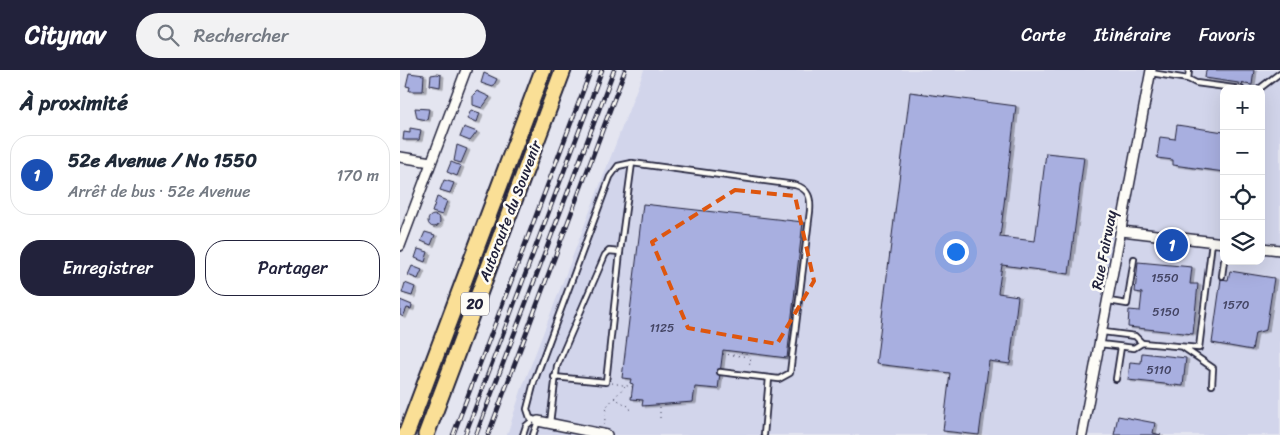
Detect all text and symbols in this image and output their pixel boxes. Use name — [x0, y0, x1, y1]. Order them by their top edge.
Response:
search box — [136, 13, 486, 58]
text: Citynav — [25, 14, 106, 56]
text: Rechercher — [194, 19, 288, 52]
text: Carte — [1021, 19, 1066, 51]
text: Itinéraire — [1094, 19, 1171, 51]
text: Favoris — [1199, 19, 1255, 51]
icon: search — [154, 21, 182, 49]
text: À proximité — [20, 84, 128, 122]
map controls — [1220, 85, 1265, 265]
button: + — [1220, 85, 1265, 130]
button: − — [1220, 130, 1265, 175]
street label: Autoroute du Souvenir — [471, 136, 549, 286]
text: 52e Avenue / No 1550 — [68, 144, 257, 177]
text: 1 — [34, 161, 40, 190]
text: 170 m — [336, 161, 379, 190]
button: locate — [1220, 175, 1265, 220]
text: Arrêt de bus · 52e Avenue — [68, 177, 251, 206]
street label: Rue Fairway — [1084, 208, 1124, 292]
button: layers — [1220, 220, 1265, 265]
pin: 1 — [1156, 226, 1188, 264]
your location — [943, 239, 969, 265]
button: Enregistrer — [20, 240, 195, 296]
button: Partager — [205, 240, 380, 296]
house number: 1550 — [1151, 267, 1179, 289]
road number: 20 — [461, 292, 489, 315]
house number: 1570 — [1223, 294, 1250, 316]
house number: 5150 — [1152, 301, 1180, 323]
house number: 1125 — [650, 317, 674, 339]
house number: 5110 — [1146, 359, 1172, 381]

